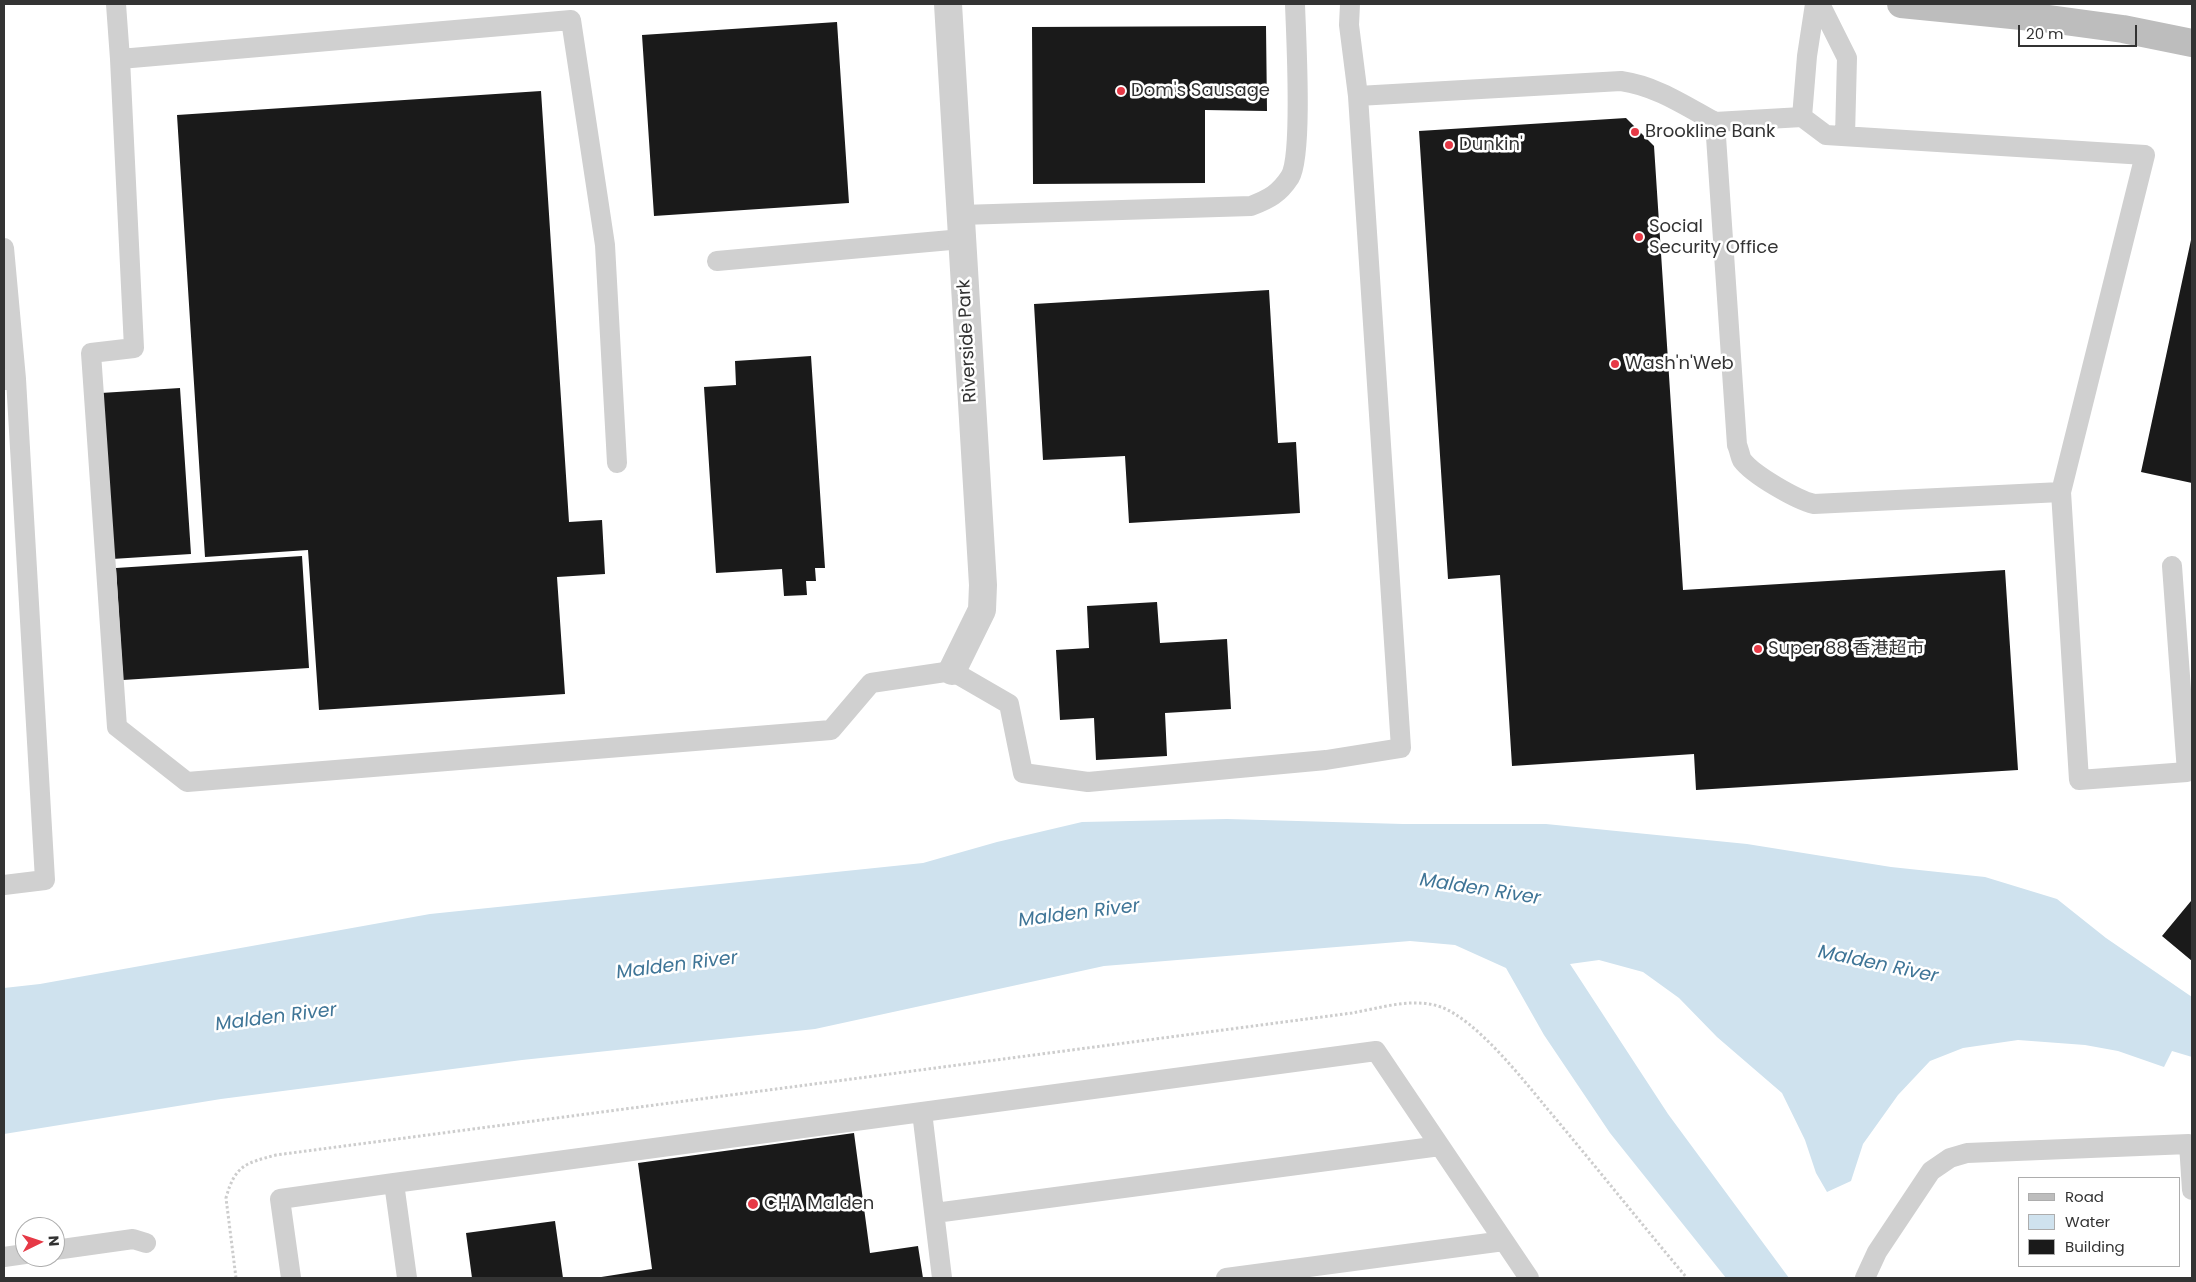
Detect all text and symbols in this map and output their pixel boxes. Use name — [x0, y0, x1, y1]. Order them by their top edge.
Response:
scale bar — [2021, 15, 2140, 47]
text: 20 m — [2026, 23, 2064, 44]
place label: Dom's Sausage — [1131, 80, 1270, 102]
marker: Dom's Sausage — [1115, 85, 1127, 97]
place label: Brookline Bank — [1645, 121, 1775, 143]
marker: Brookline Bank — [1629, 126, 1641, 138]
place label: Dunkin' — [1459, 134, 1523, 156]
marker: Dunkin' — [1443, 139, 1455, 151]
place label: Social Security Office — [1649, 216, 1778, 258]
marker: Social Security Office — [1633, 231, 1645, 243]
street label: Riverside Park — [954, 279, 982, 403]
place label: Wash'n'Web — [1625, 353, 1734, 375]
marker: Wash'n'Web — [1609, 358, 1621, 370]
place label: Super 88 香港超市 — [1768, 638, 1924, 660]
marker: Super 88 香港超市 — [1752, 643, 1764, 655]
water label: Malden River — [1418, 869, 1542, 911]
water label: Malden River — [1017, 895, 1141, 933]
water label: Malden River — [1816, 941, 1940, 989]
water label: Malden River — [615, 947, 739, 985]
water label: Malden River — [214, 999, 338, 1037]
legend — [2018, 1177, 2181, 1267]
text: Road — [2065, 1186, 2104, 1207]
place label: CHA Malden — [764, 1193, 874, 1215]
marker: CHA Malden — [746, 1197, 760, 1211]
text: Water — [2065, 1211, 2110, 1232]
north arrow — [15, 1217, 65, 1267]
text: N — [44, 1235, 64, 1247]
text: Building — [2065, 1236, 2125, 1257]

